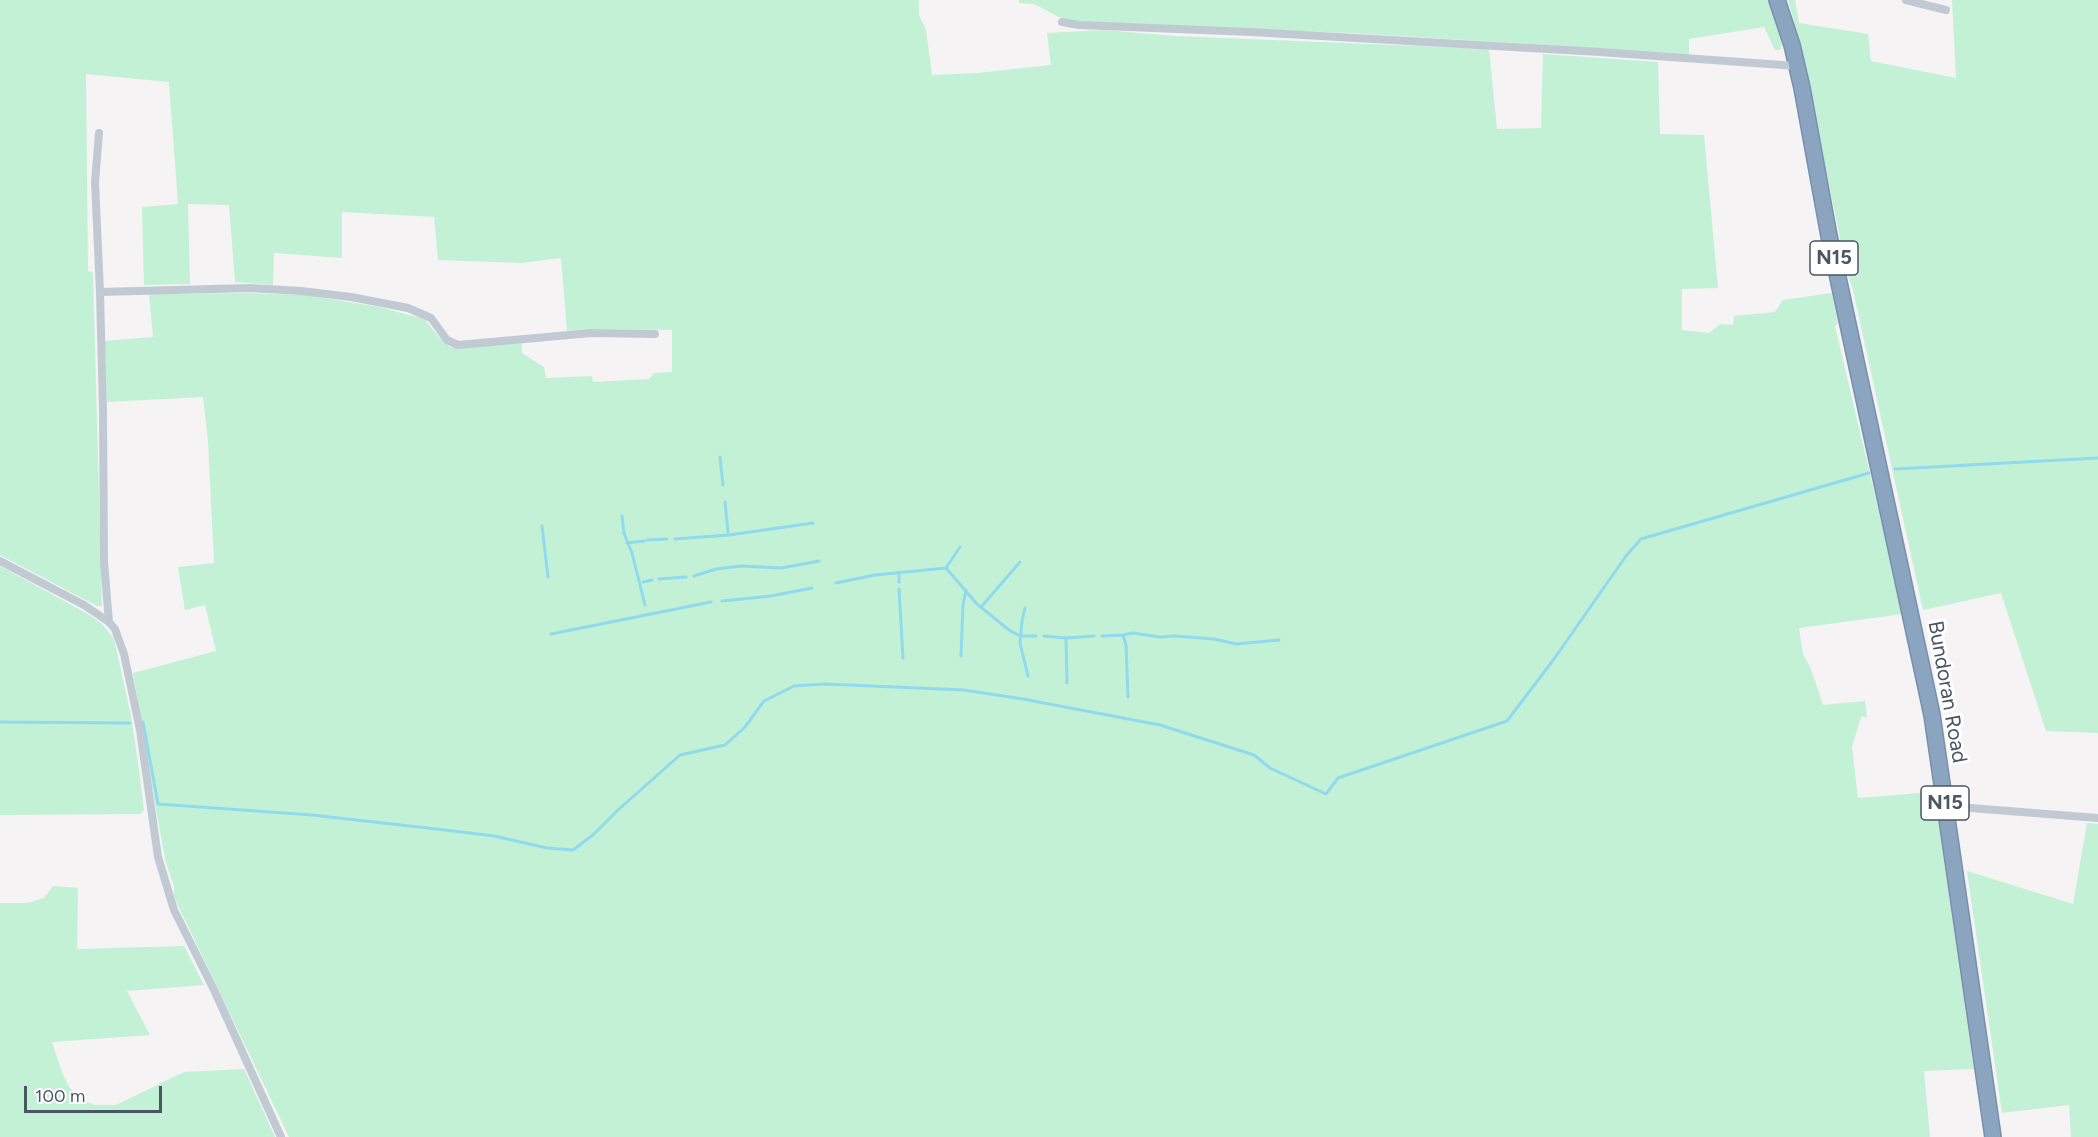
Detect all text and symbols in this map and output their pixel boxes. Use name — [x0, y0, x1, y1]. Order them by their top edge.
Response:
road number: N15 — [1810, 241, 1858, 275]
street label: Bundoran Road — [1922, 619, 1972, 765]
road number: N15 — [1921, 786, 1969, 820]
scale bar — [27, 1074, 165, 1112]
text: 100 m — [35, 1085, 85, 1107]

